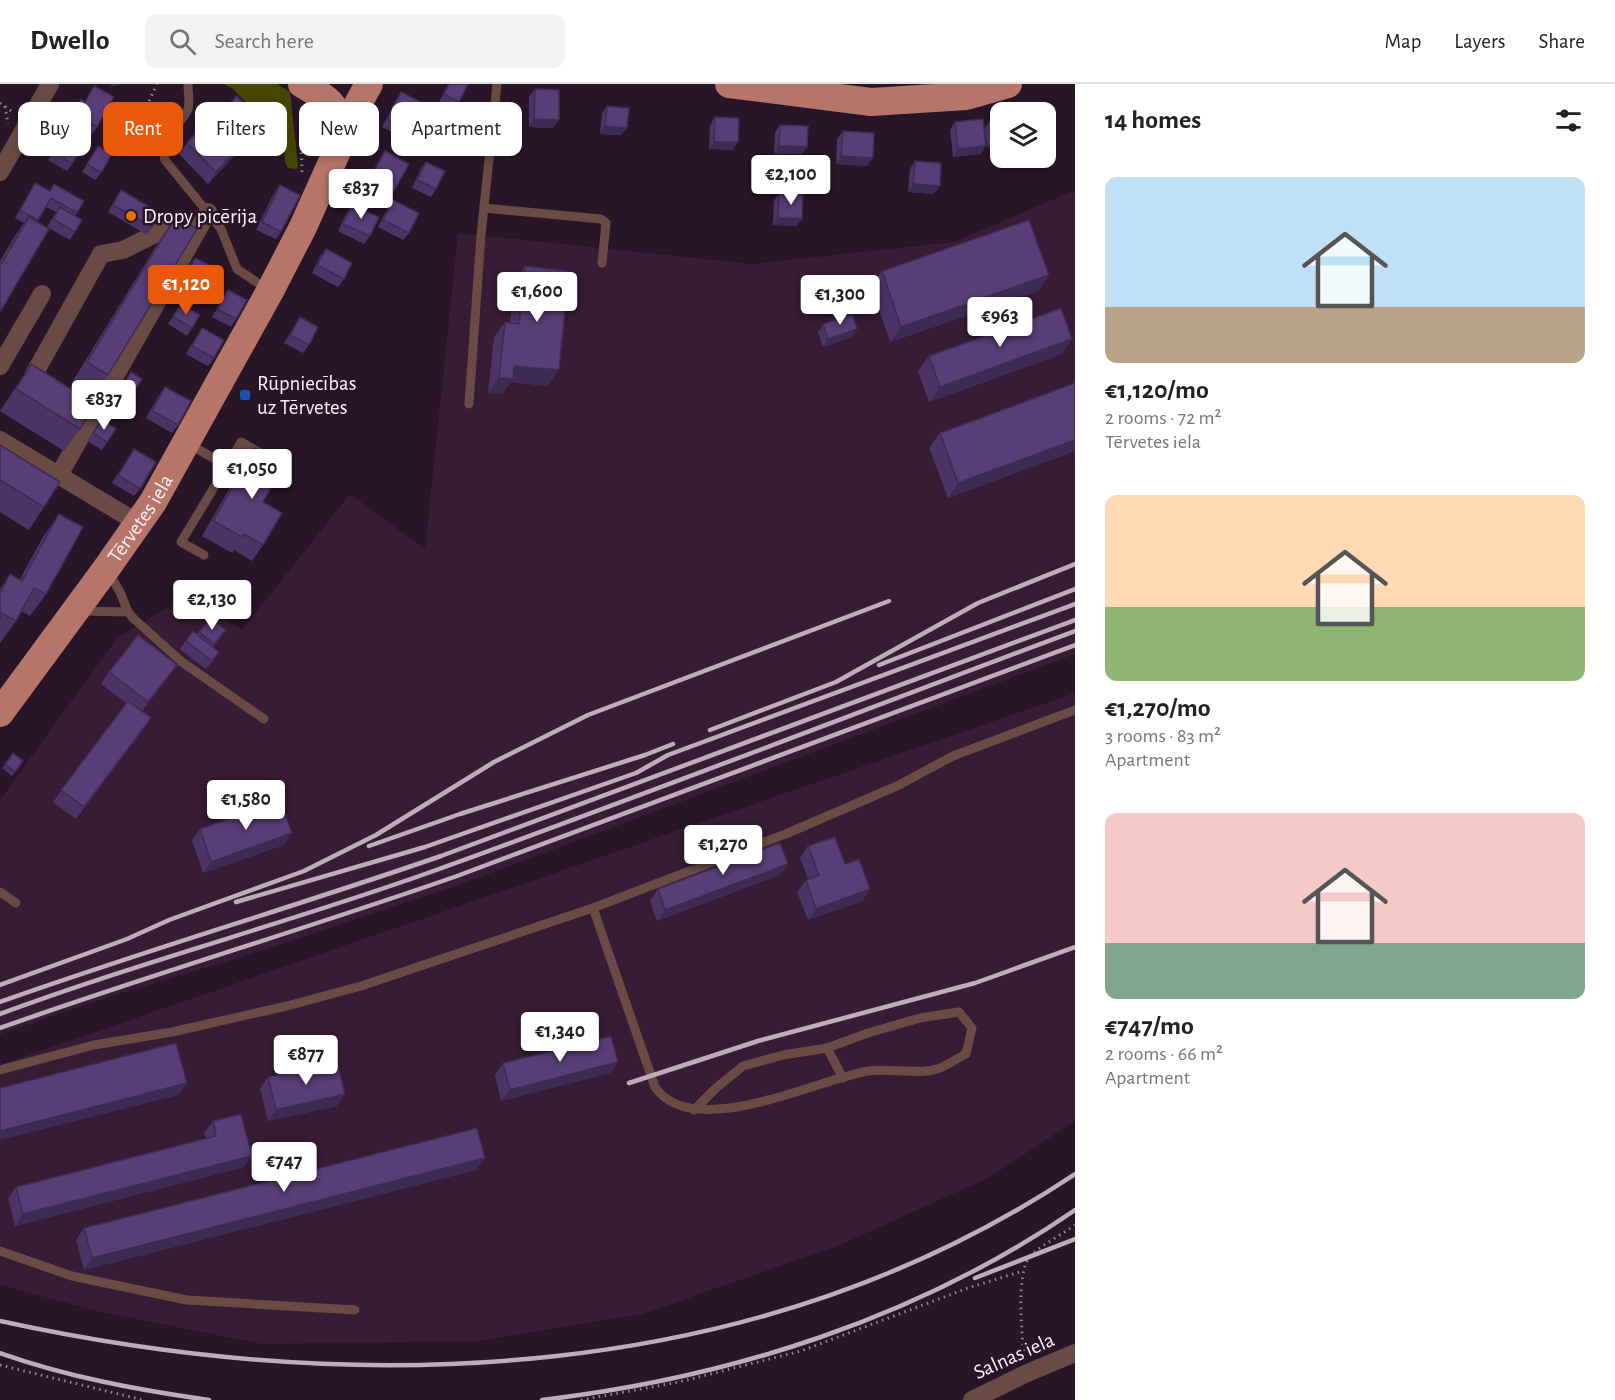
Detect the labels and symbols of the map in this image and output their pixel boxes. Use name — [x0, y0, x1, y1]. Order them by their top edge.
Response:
pin: €2,100 — [742, 155, 840, 206]
pin: €837 — [325, 169, 397, 220]
place label: Dropy picērija — [143, 206, 257, 227]
marker: Dropy picērija — [124, 209, 138, 223]
pin: €1,120 — [137, 265, 235, 316]
pin: €1,600 — [488, 272, 586, 323]
pin: €1,300 — [791, 275, 889, 326]
pin: €963 — [964, 297, 1036, 348]
place label: Rūpniecības uz Tērvetes — [257, 373, 356, 418]
pin: €837 — [68, 380, 140, 431]
marker: Rūpniecības uz Tērvetes — [238, 388, 252, 402]
pin: €1,050 — [203, 449, 301, 500]
street label: Tērvetes iela — [104, 471, 177, 566]
pin: €2,130 — [163, 580, 261, 631]
pin: €1,580 — [197, 780, 295, 831]
pin: €1,270 — [674, 825, 772, 876]
pin: €1,340 — [511, 1012, 609, 1063]
pin: €877 — [270, 1035, 342, 1086]
pin: €747 — [248, 1142, 320, 1193]
street label: Salnas iela — [971, 1329, 1058, 1383]

